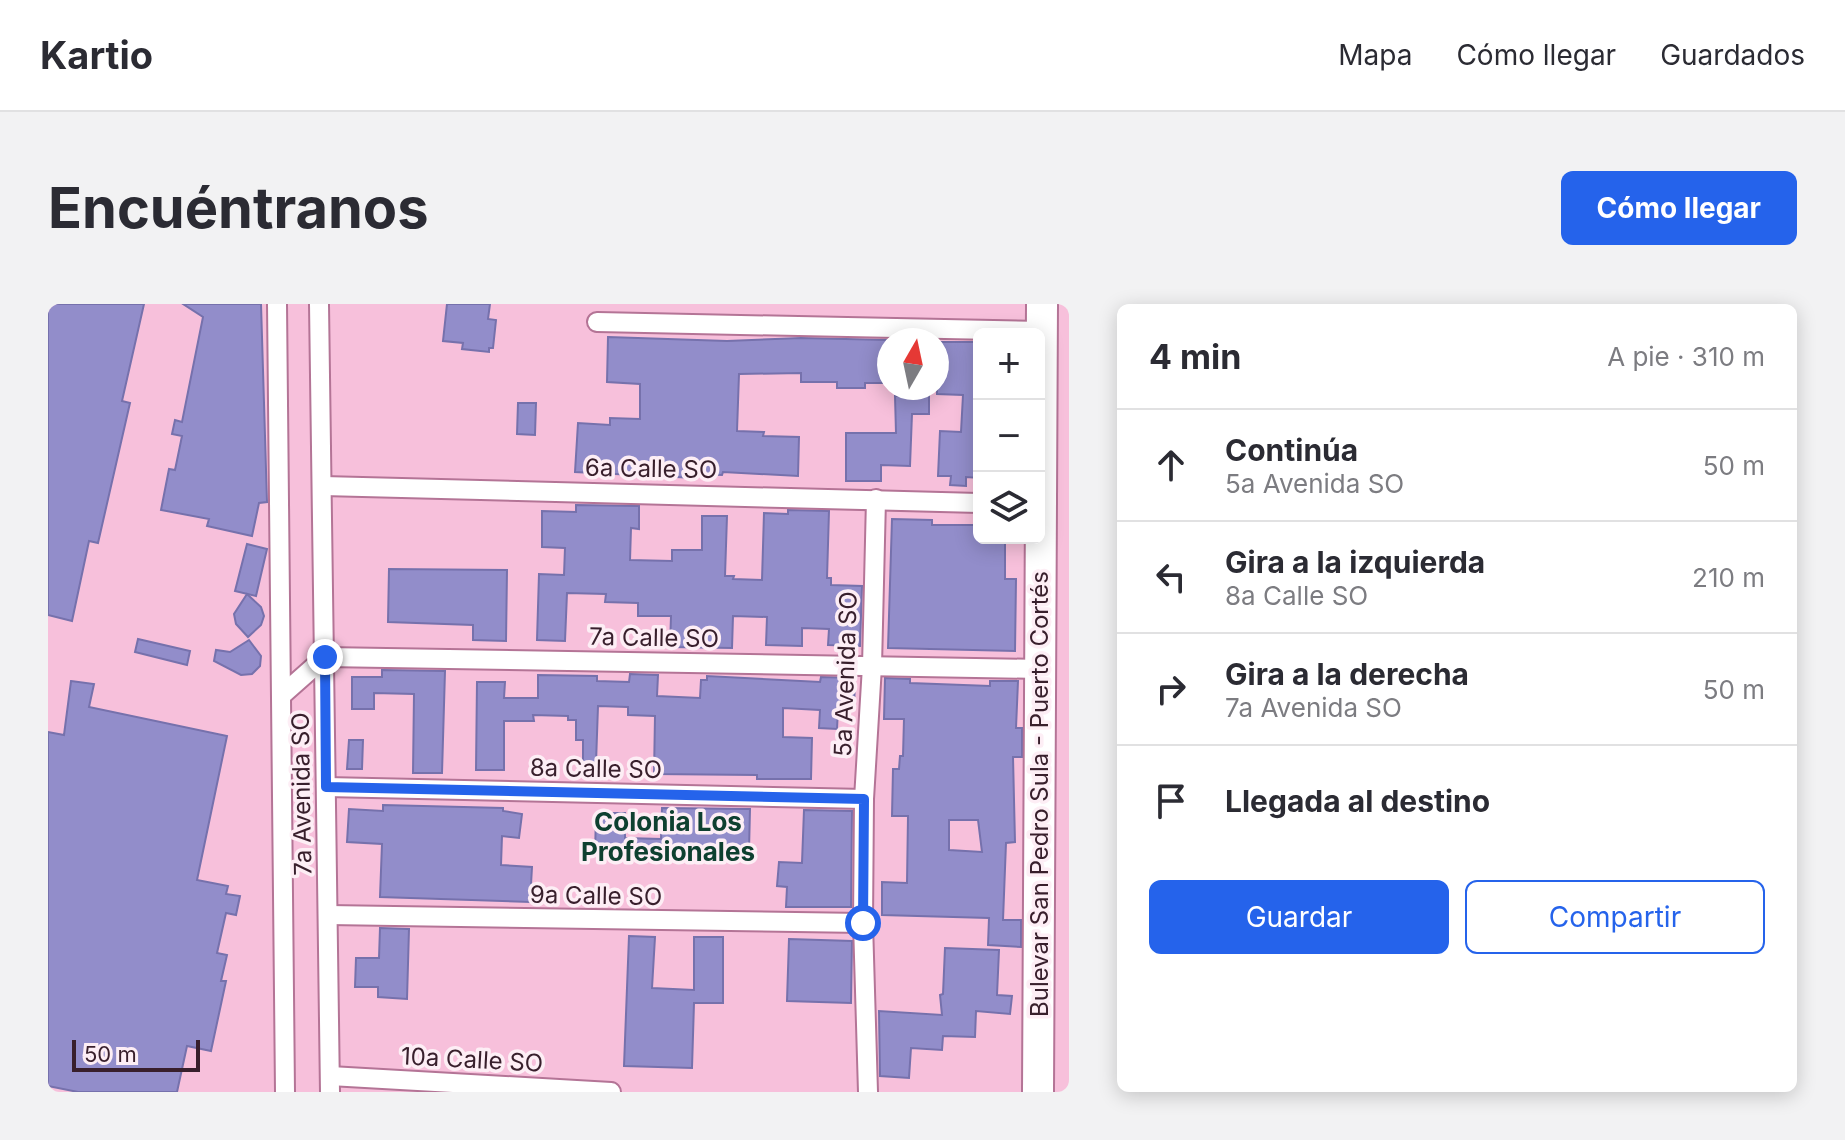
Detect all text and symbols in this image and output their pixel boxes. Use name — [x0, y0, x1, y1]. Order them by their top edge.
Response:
text: Kartio — [40, 32, 153, 78]
text: Mapa — [1338, 38, 1412, 72]
text: Cómo llegar — [1456, 38, 1616, 72]
text: Guardados — [1660, 38, 1805, 72]
button: Cómo llegar — [1561, 171, 1797, 245]
text: Encuéntranos — [48, 174, 429, 242]
north arrow — [877, 328, 949, 400]
map controls — [973, 328, 1045, 544]
button: + — [973, 328, 1045, 400]
text: 4 min — [1149, 336, 1241, 377]
text: A pie · 310 m — [1607, 341, 1765, 372]
button: − — [973, 400, 1045, 472]
text: Continúa — [1225, 432, 1358, 468]
icon: ahead — [1149, 443, 1193, 487]
text: 50 m — [1703, 450, 1765, 481]
street label: 6a Calle SO — [585, 453, 717, 484]
text: 5a Avenida SO — [1225, 468, 1404, 499]
button: layers — [973, 472, 1045, 544]
text: Gira a la izquierda — [1225, 544, 1485, 580]
icon: left — [1149, 555, 1193, 599]
text: 210 m — [1692, 562, 1765, 593]
street label: Bulevar San Pedro Sula - Puerto Cortés — [1025, 571, 1054, 1017]
text: 8a Calle SO — [1225, 580, 1368, 611]
street label: 5a Avenida SO — [828, 591, 863, 757]
street label: 7a Calle SO — [589, 622, 719, 653]
route end — [307, 639, 343, 675]
text: Gira a la derecha — [1225, 656, 1469, 692]
icon: right — [1149, 667, 1193, 711]
text: 50 m — [1703, 674, 1765, 705]
text: 7a Avenida SO — [1225, 692, 1402, 723]
street label: 7a Avenida SO — [286, 712, 317, 876]
street label: 8a Calle SO — [530, 753, 662, 784]
icon: arrive — [1149, 779, 1193, 823]
text: Llegada al destino — [1225, 783, 1490, 819]
district label: Colonia Los Profesionales — [581, 806, 755, 867]
street label: 9a Calle SO — [530, 880, 662, 911]
button: Guardar — [1149, 880, 1449, 954]
button: Compartir — [1465, 880, 1765, 954]
route start — [845, 905, 881, 941]
scale bar — [72, 1036, 200, 1072]
text: 50 m — [84, 1041, 137, 1067]
street label: 10a Calle SO — [400, 1041, 544, 1078]

